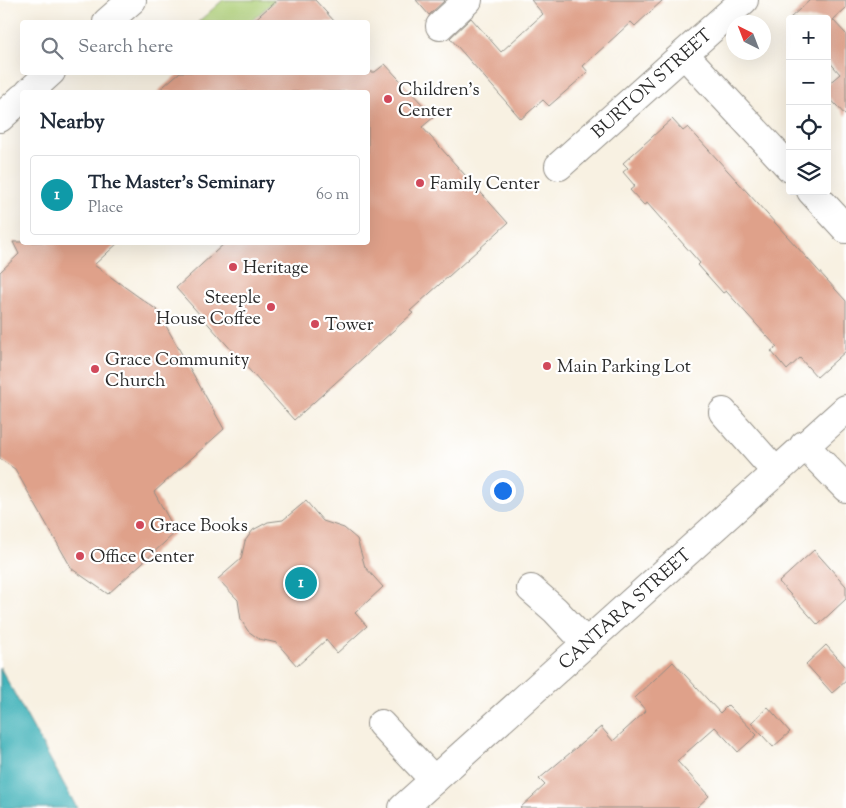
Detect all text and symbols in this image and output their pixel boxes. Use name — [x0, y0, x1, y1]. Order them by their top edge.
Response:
north arrow — [726, 15, 771, 60]
map controls — [786, 15, 831, 195]
button: + — [786, 15, 831, 60]
search box — [20, 20, 370, 75]
street label: BURTON STREET — [587, 23, 719, 146]
icon: search — [38, 34, 66, 62]
text: Search here — [78, 34, 173, 61]
button: − — [786, 60, 831, 105]
place label: Children's Center — [398, 78, 480, 125]
marker: Children's Center — [382, 93, 394, 105]
button: locate — [786, 105, 831, 150]
text: Nearby — [40, 108, 105, 138]
button: layers — [786, 150, 831, 195]
text: The Master's Seminary — [88, 170, 275, 197]
place label: Family Center — [430, 172, 540, 198]
marker: Family Center — [414, 177, 426, 189]
text: 1 — [54, 184, 60, 207]
text: 60 m — [316, 184, 349, 207]
text: Place — [88, 197, 123, 220]
place label: Heritage — [243, 256, 309, 282]
marker: Heritage — [227, 261, 239, 273]
place label: Steeple House Coffee — [156, 286, 261, 333]
marker: Steeple House Coffee — [265, 301, 277, 313]
place label: Tower — [325, 313, 374, 339]
marker: Tower — [309, 318, 321, 330]
place label: Grace Community Church — [105, 348, 250, 395]
place label: Main Parking Lot — [557, 355, 691, 381]
marker: Main Parking Lot — [541, 360, 553, 372]
marker: Grace Community Church — [89, 363, 101, 375]
your location — [490, 478, 516, 504]
place label: Grace Books — [150, 514, 248, 540]
marker: Grace Books — [134, 519, 146, 531]
street label: CANTARA STREET — [554, 543, 698, 677]
place label: Office Center — [90, 545, 195, 571]
marker: Office Center — [74, 550, 86, 562]
pin: 1 — [285, 564, 317, 602]

